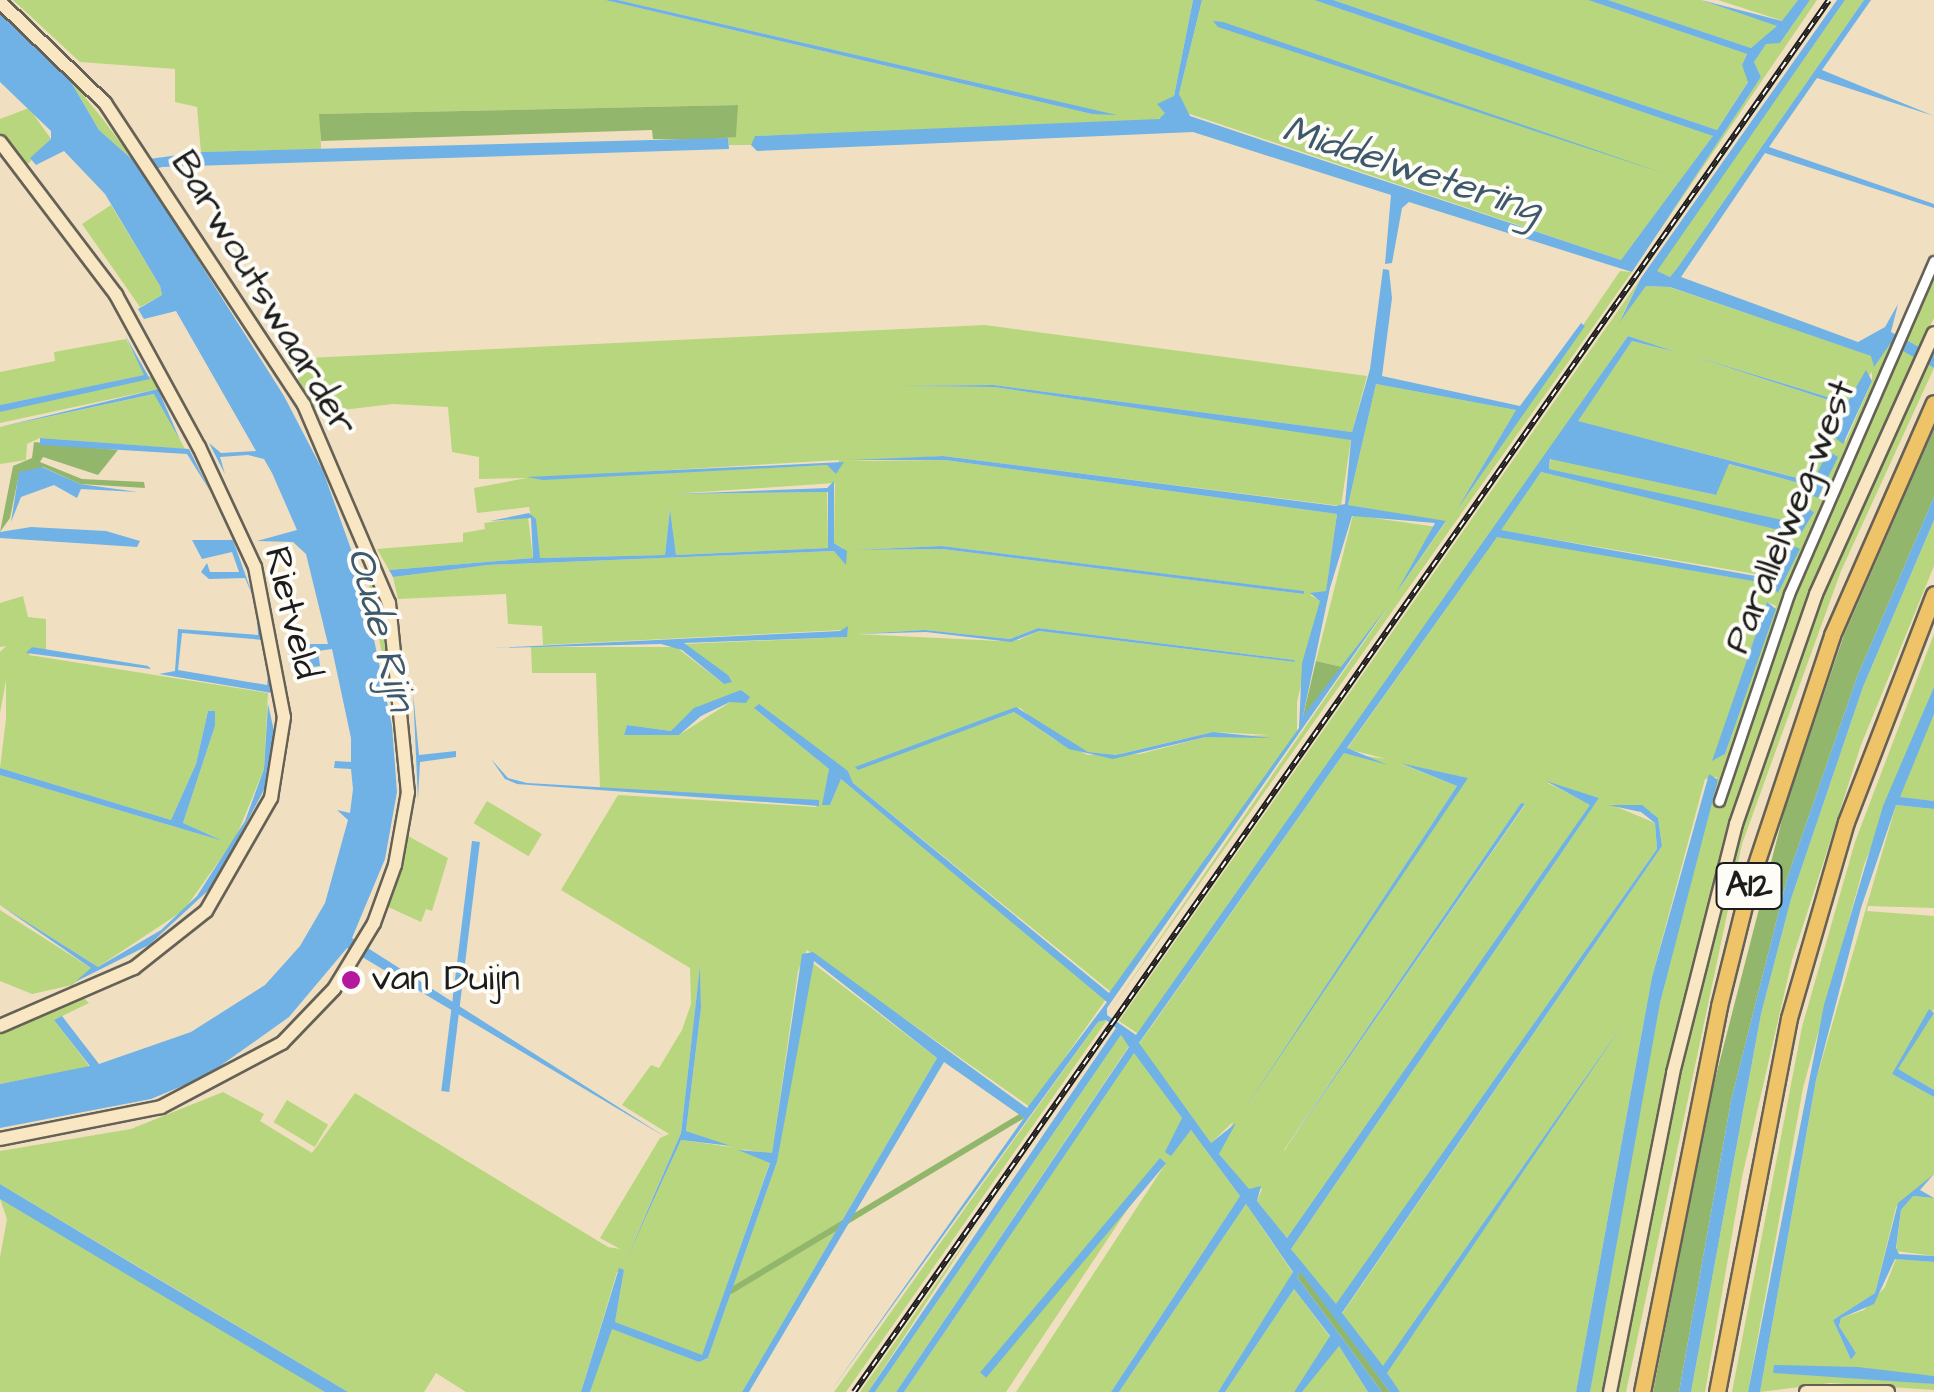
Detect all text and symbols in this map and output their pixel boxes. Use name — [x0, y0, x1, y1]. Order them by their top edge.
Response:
water label: Middelwetering — [1277, 106, 1547, 234]
street label: Barwoutswaarder — [160, 143, 366, 445]
street label: Parallelweg-west — [1715, 374, 1867, 660]
street label: Rietveld — [253, 542, 329, 684]
water label: Oude Rijn — [335, 542, 425, 716]
road number: A12 — [1714, 856, 1784, 916]
place label: van Duijn — [371, 957, 520, 1003]
marker: van Duijn — [340, 969, 362, 991]

